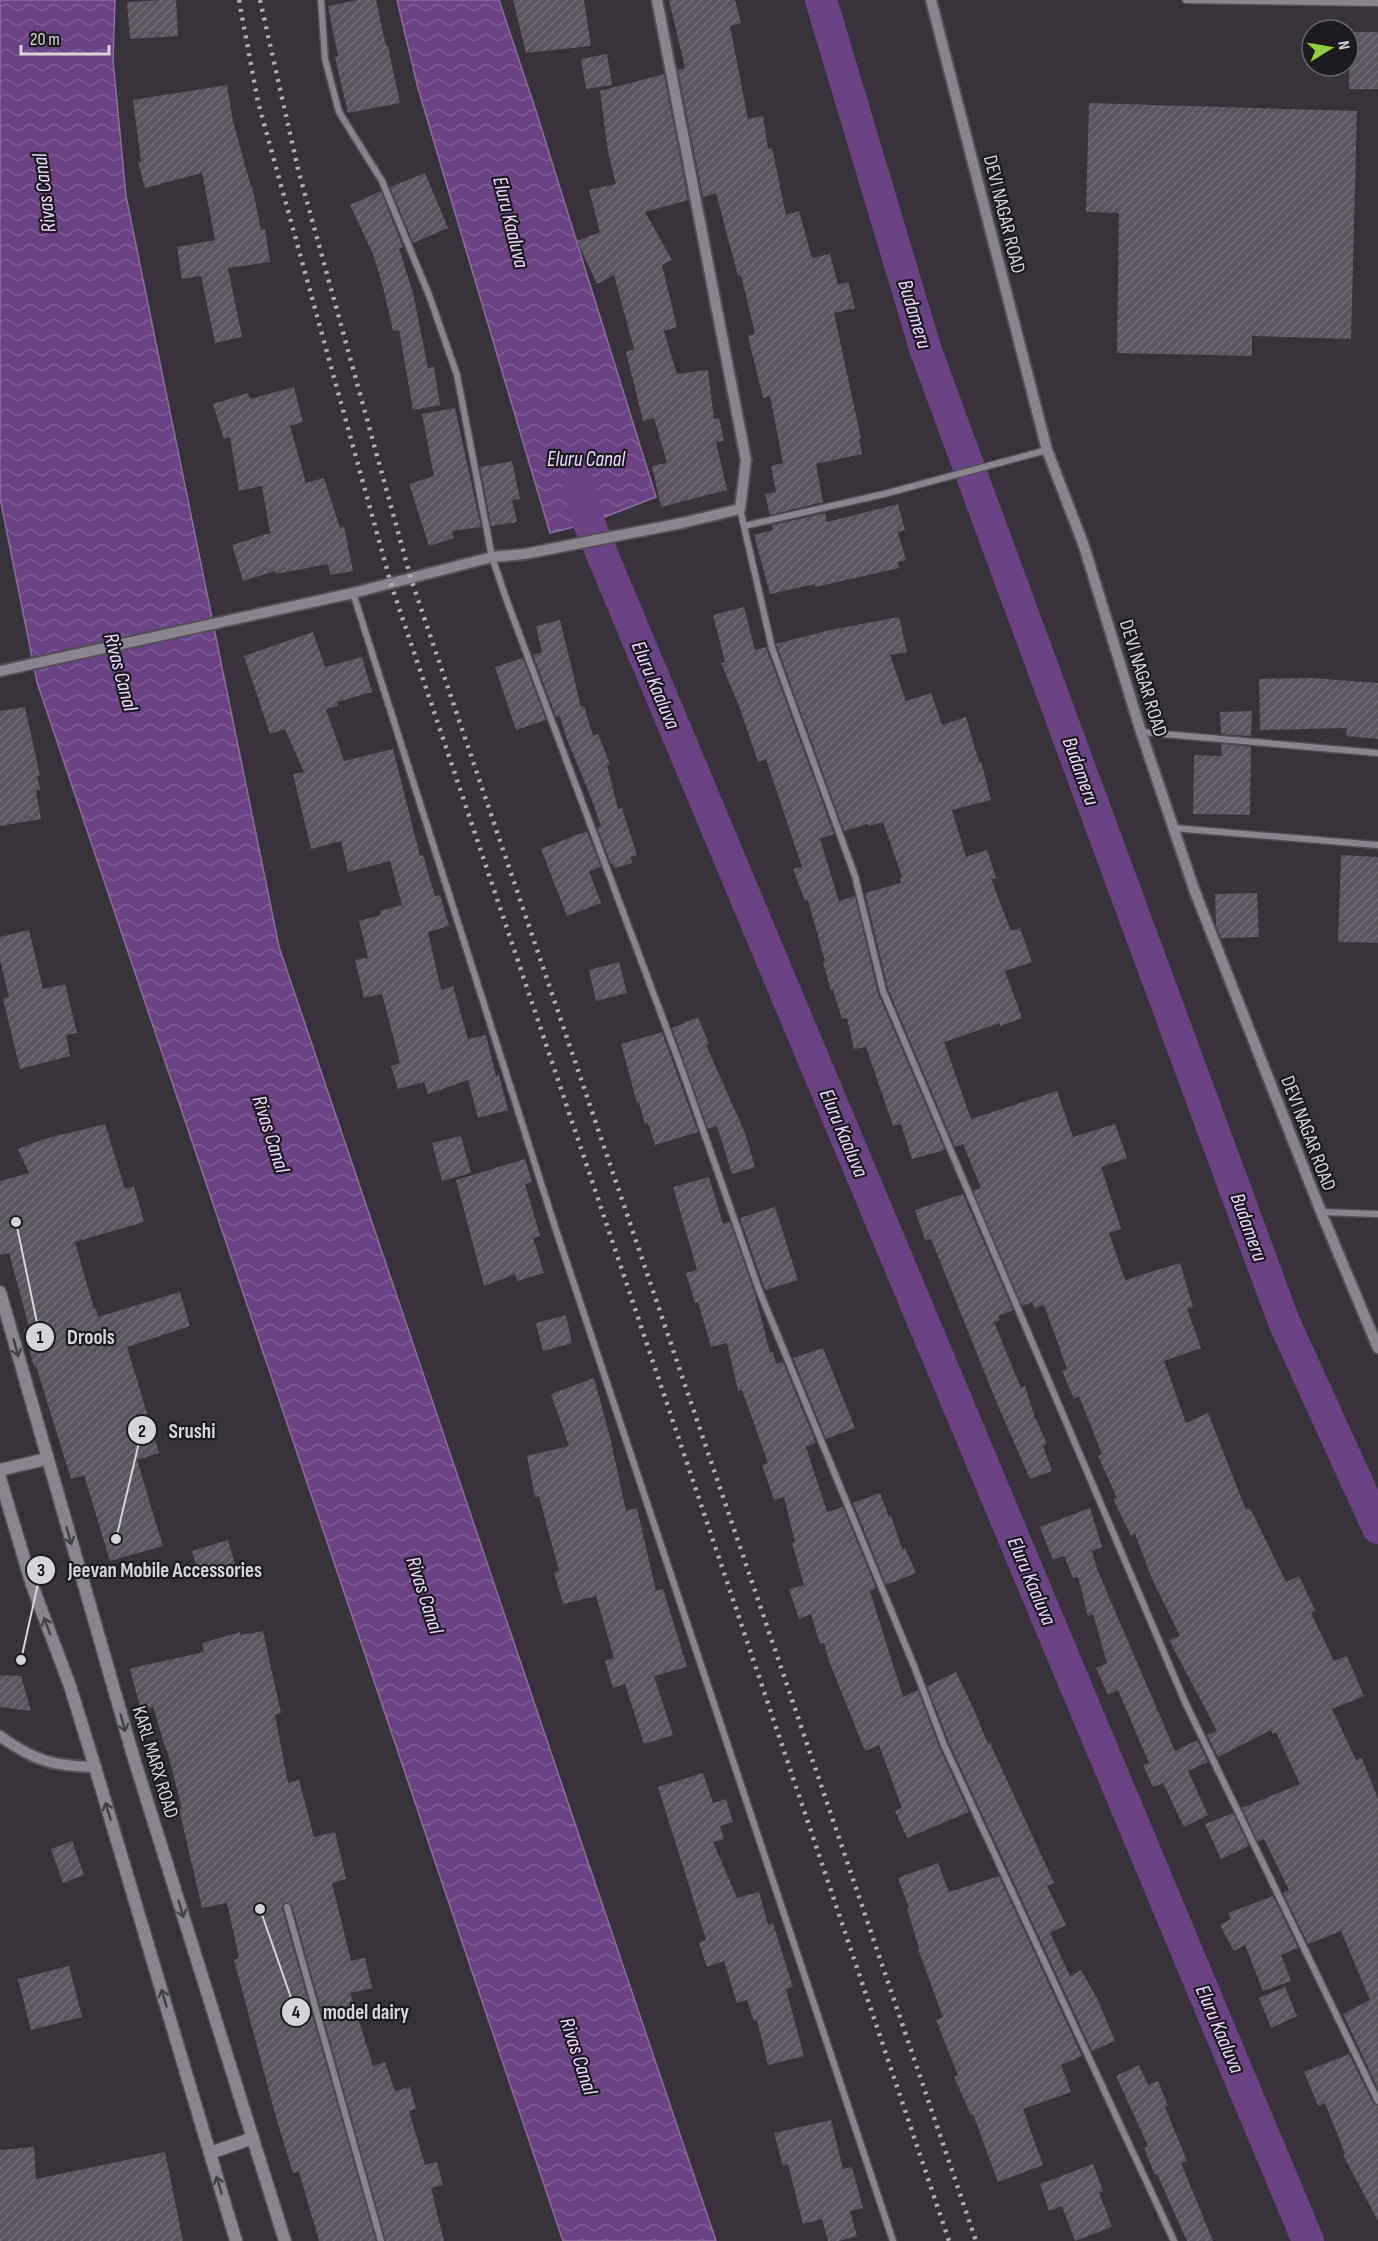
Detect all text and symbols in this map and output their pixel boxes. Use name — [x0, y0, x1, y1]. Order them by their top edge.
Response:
scale bar — [21, 18, 110, 56]
north arrow — [1300, 18, 1360, 78]
text: 20 m — [30, 29, 60, 50]
text: N — [1333, 39, 1353, 51]
water label: Rivas Canal — [27, 151, 62, 234]
street label: DEVI NAGAR ROAD — [978, 153, 1030, 276]
water label: Eluru Kaaluva — [487, 174, 534, 271]
water label: Budameru — [892, 277, 937, 352]
water label: Eluru Canal — [547, 447, 626, 472]
street label: DEVI NAGAR ROAD — [1114, 617, 1172, 740]
water label: Rivas Canal — [98, 630, 143, 715]
water label: Eluru Kaaluva — [626, 637, 685, 733]
water label: Budameru — [1057, 734, 1105, 809]
street label: DEVI NAGAR ROAD — [1275, 1072, 1341, 1194]
water label: Eluru Kaaluva — [814, 1085, 873, 1181]
water label: Rivas Canal — [246, 1092, 295, 1177]
water label: Budameru — [1225, 1190, 1273, 1265]
callout: Drools — [25, 1317, 127, 1356]
text: Drools — [67, 1325, 115, 1350]
text: 1 — [36, 1327, 44, 1348]
one-way arrow — [10, 1338, 22, 1357]
callout: Srushi — [127, 1411, 228, 1450]
text: Srushi — [169, 1419, 215, 1444]
text: 2 — [138, 1421, 146, 1442]
one-way arrow — [64, 1526, 75, 1545]
water label: Eluru Kaaluva — [1002, 1533, 1061, 1629]
callout: Jeevan Mobile Accessories — [26, 1550, 274, 1589]
water label: Rivas Canal — [400, 1553, 449, 1638]
text: Jeevan Mobile Accessories — [67, 1558, 262, 1583]
text: 3 — [37, 1560, 45, 1581]
one-way arrow — [41, 1617, 52, 1636]
street label: KARL MARX ROAD — [127, 1703, 183, 1821]
one-way arrow — [118, 1713, 129, 1732]
one-way arrow — [102, 1802, 113, 1821]
one-way arrow — [176, 1899, 187, 1918]
water label: Eluru Kaaluva — [1190, 1981, 1249, 2077]
one-way arrow — [157, 1989, 169, 2008]
callout: model dairy — [281, 1992, 421, 2031]
text: model dairy — [323, 2000, 409, 2025]
text: 4 — [292, 2002, 301, 2023]
water label: Rivas Canal — [554, 2014, 603, 2099]
one-way arrow — [213, 2176, 224, 2195]

